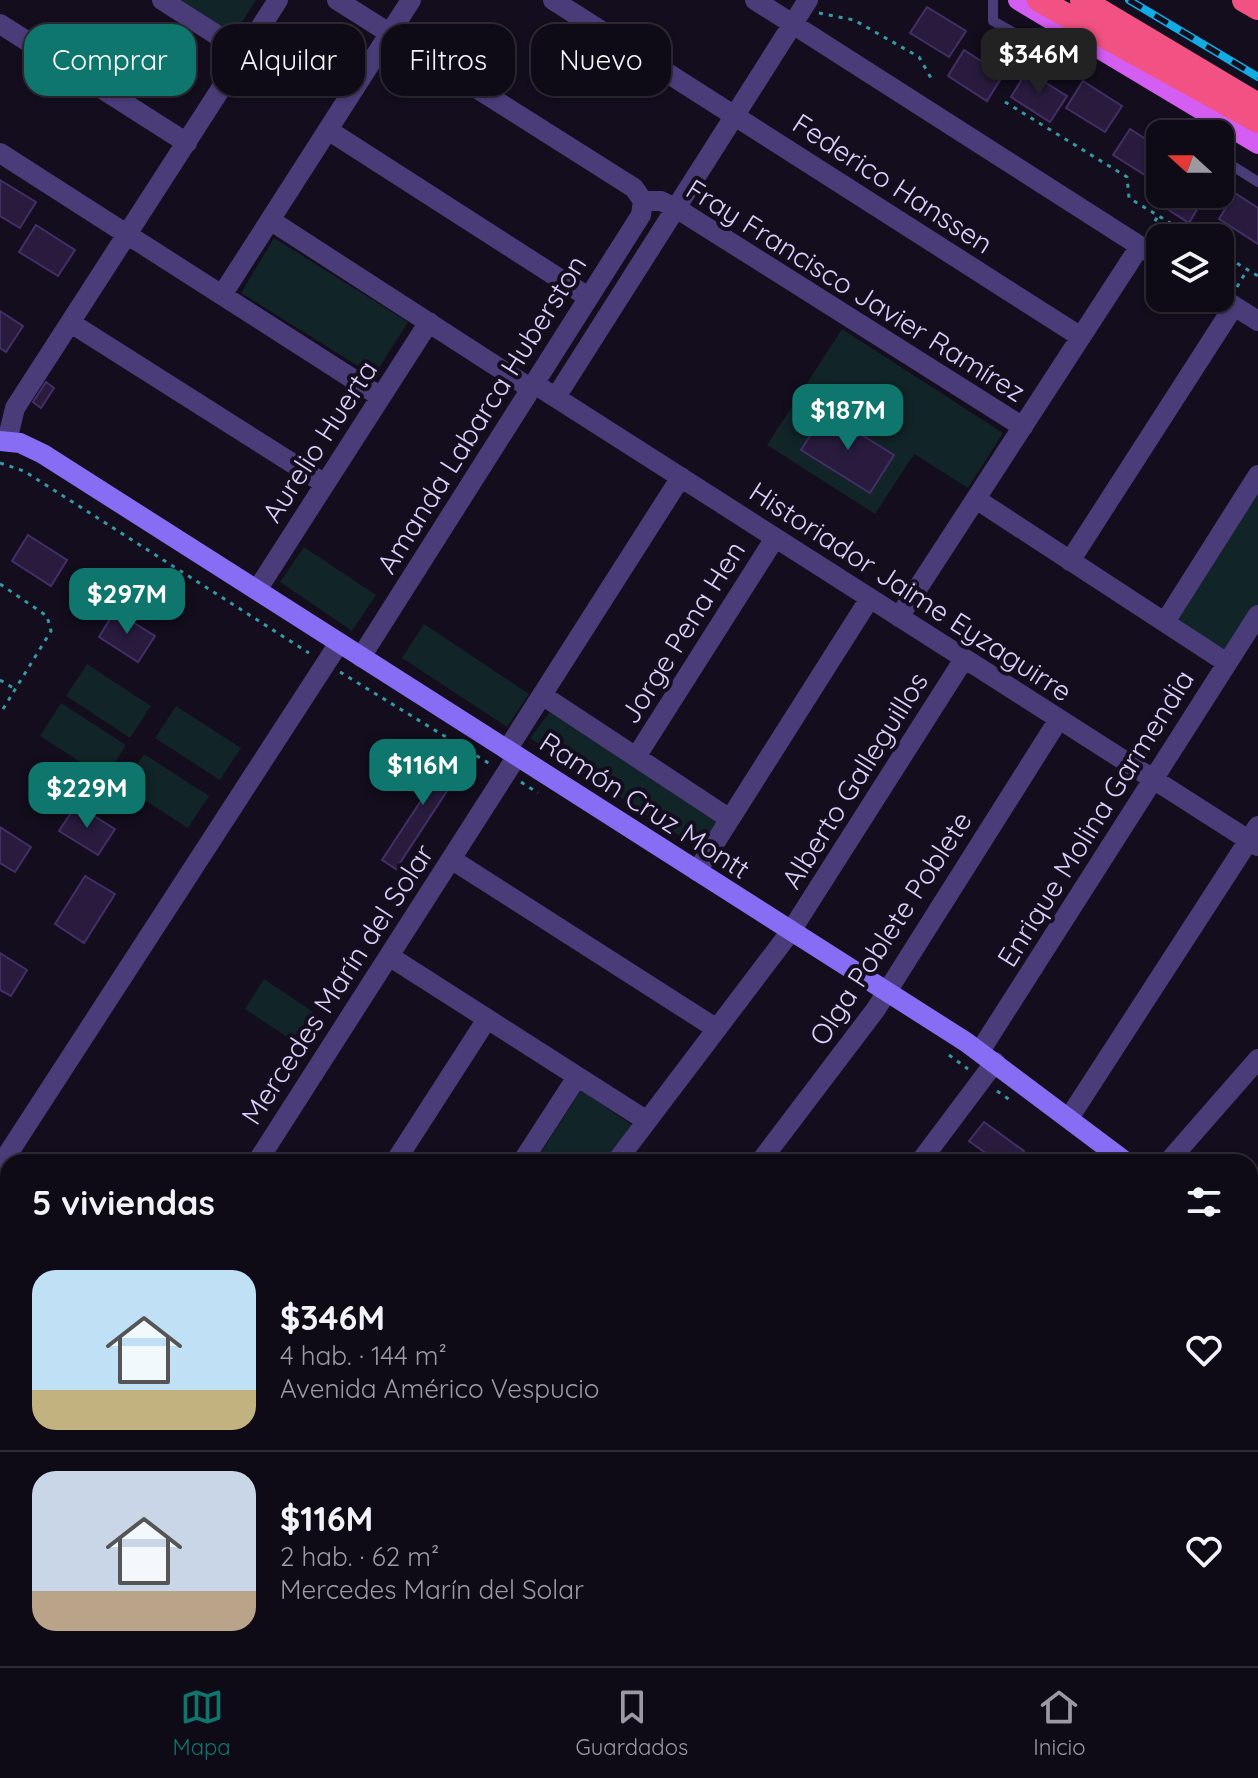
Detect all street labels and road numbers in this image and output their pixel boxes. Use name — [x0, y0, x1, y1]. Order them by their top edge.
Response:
street label: Federico Hanssen — [786, 105, 1000, 261]
street label: Fray Francisco Javier Ramírez — [680, 171, 1032, 409]
street label: Amanda Labarca Huberston — [368, 248, 594, 580]
street label: Aurelio Huerta — [254, 354, 384, 528]
street label: Historiador Jaime Eyzaguirre — [743, 474, 1079, 708]
street label: Jorge Pena Hen — [612, 534, 752, 730]
street label: Enrique Molina Garmendia — [989, 663, 1201, 973]
street label: Alberto Galleguillos — [773, 665, 935, 895]
street label: Ramón Cruz Montt — [533, 724, 757, 886]
street label: Olga Poblete Poblete — [801, 804, 979, 1052]
street label: Mercedes Marín del Solar — [233, 837, 441, 1131]

